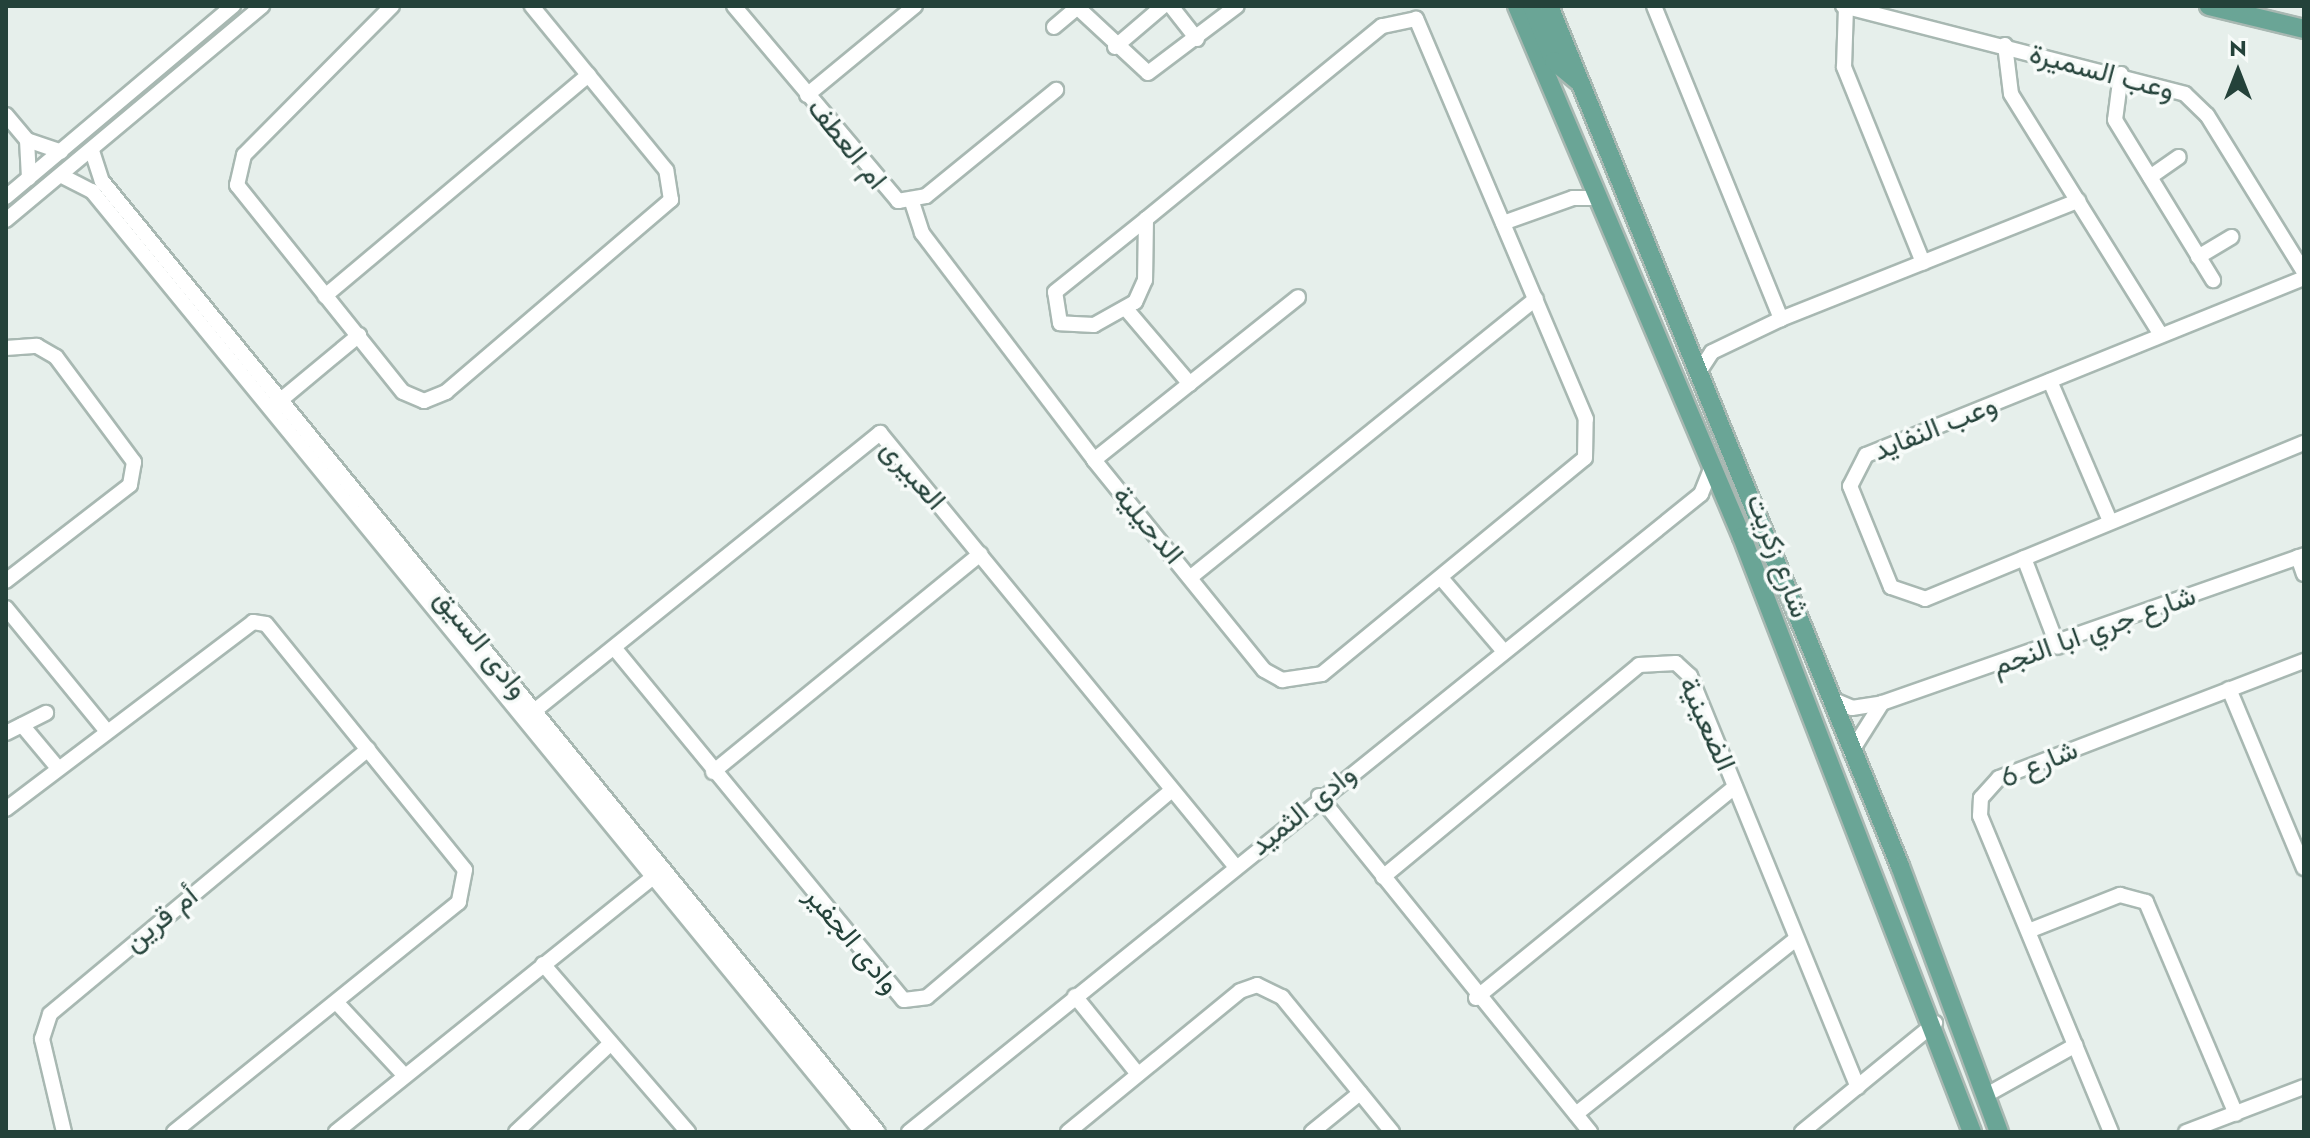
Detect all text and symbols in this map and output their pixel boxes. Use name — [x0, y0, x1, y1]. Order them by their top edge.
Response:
north arrow — [2198, 32, 2278, 112]
text: N — [2229, 32, 2247, 64]
street label: وعب السميرة — [2026, 37, 2178, 107]
street label: ام العطف — [800, 92, 894, 196]
street label: وعب النفايد — [1868, 388, 2002, 468]
street label: العبيرى — [873, 433, 953, 517]
street label: الدحيلية — [1106, 479, 1190, 571]
street label: شارع زكريت — [1739, 489, 1817, 623]
street label: شارع جري ابا النجم — [1988, 579, 2200, 683]
street label: وادى السيق — [427, 583, 535, 705]
street label: الضعينية — [1672, 672, 1742, 776]
street label: شارع 6 — [1995, 733, 2083, 795]
street label: وادى الثميد — [1243, 757, 1363, 863]
street label: أم قرين — [117, 879, 205, 959]
street label: وادى الجفير — [797, 879, 907, 1001]

